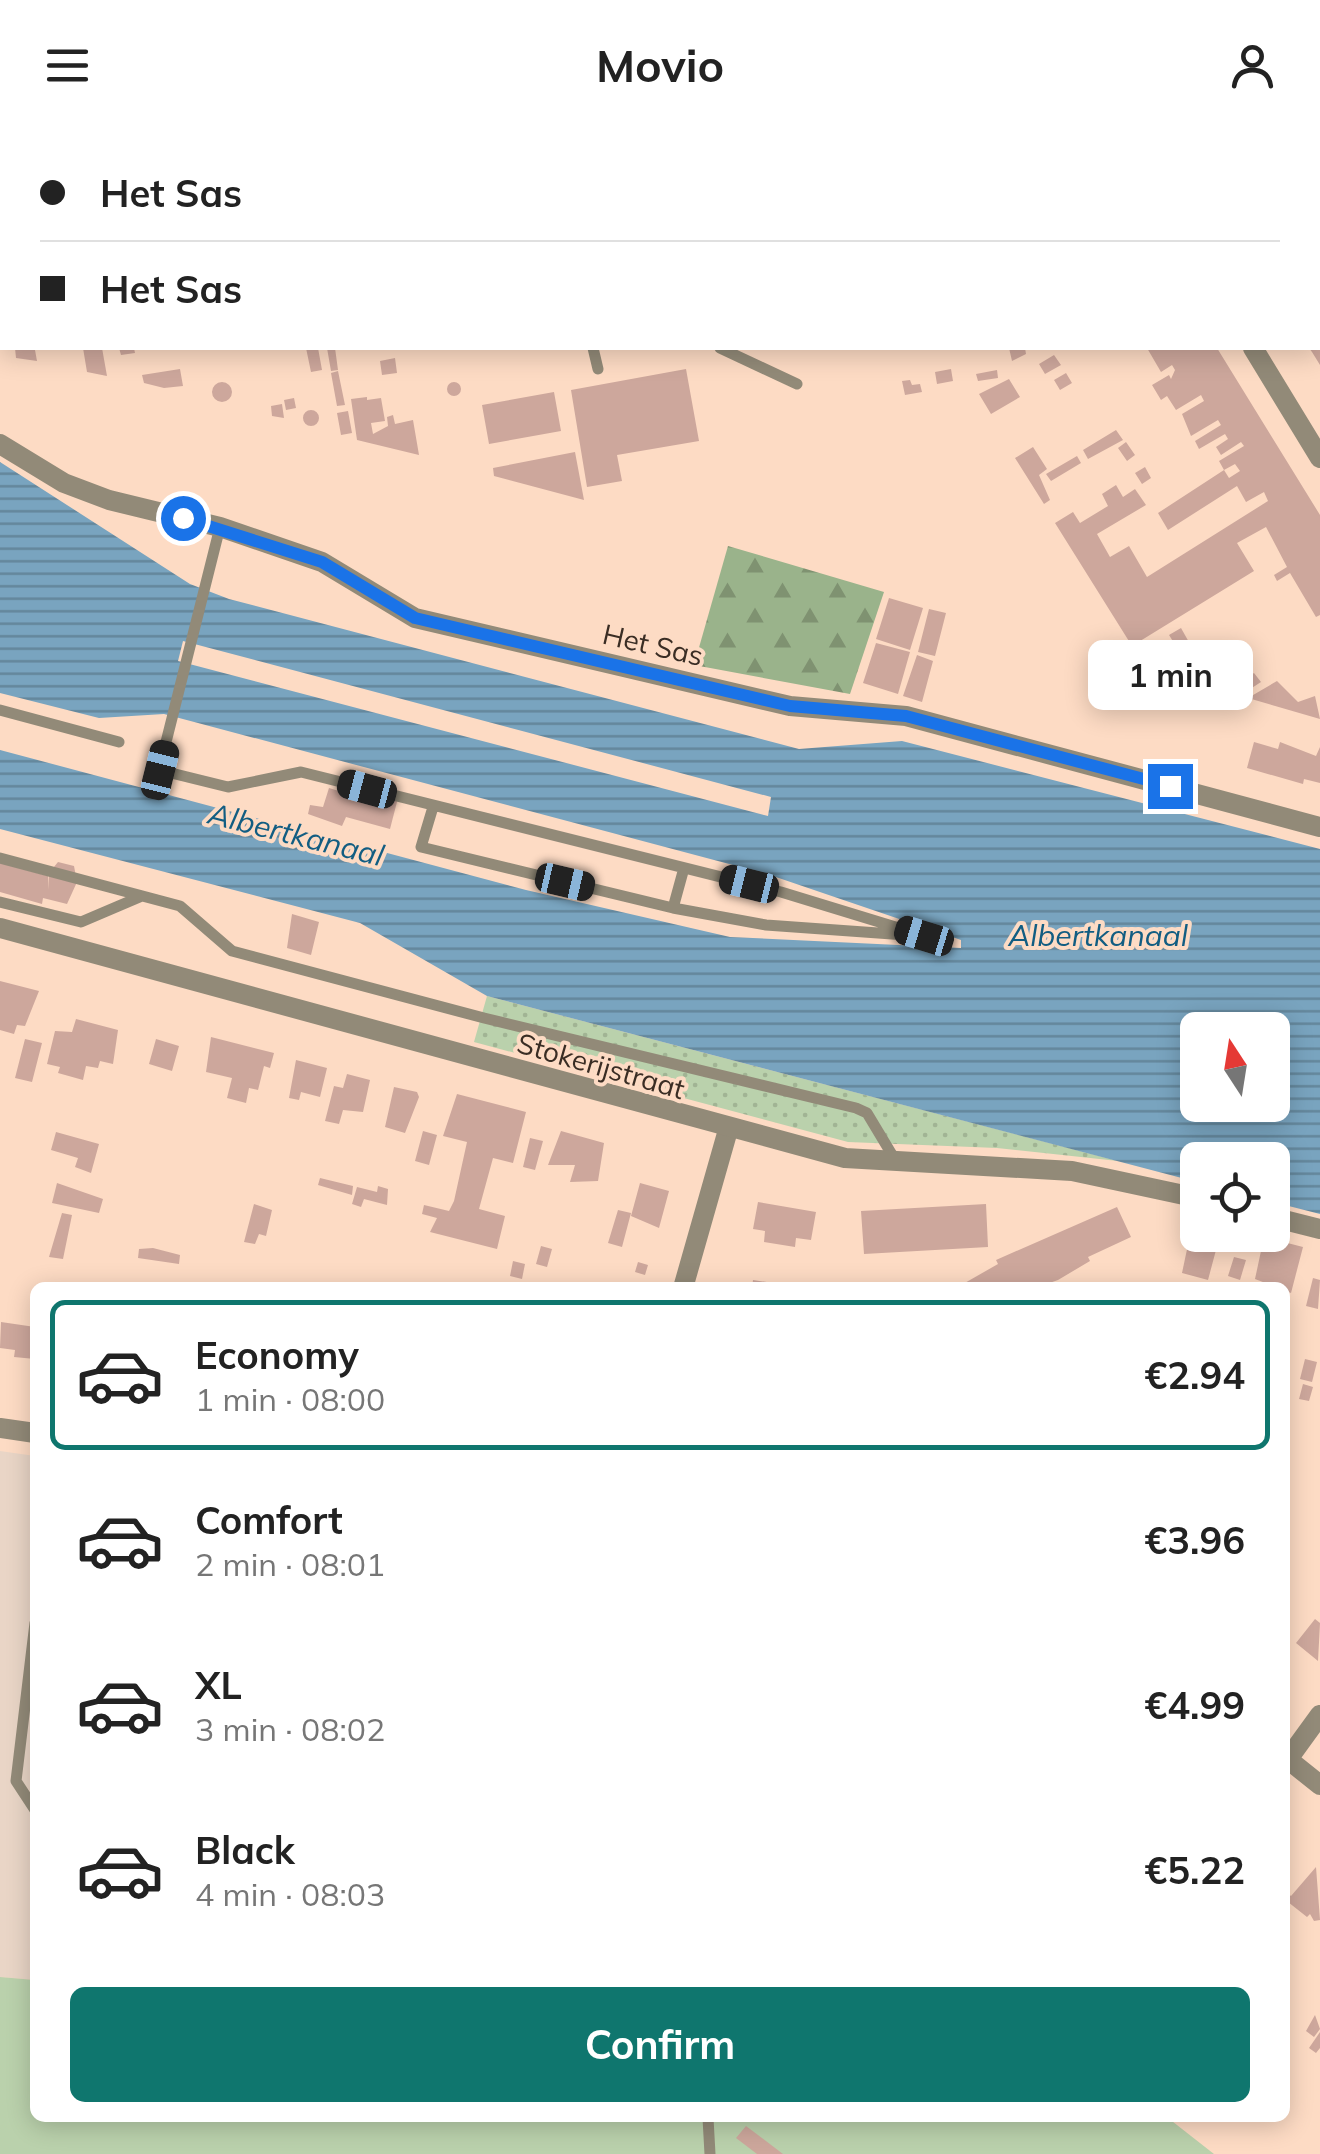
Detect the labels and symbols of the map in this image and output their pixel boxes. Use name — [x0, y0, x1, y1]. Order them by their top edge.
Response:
route start — [161, 496, 206, 541]
street label: Het Sas — [600, 616, 707, 673]
callout: 1 min — [1088, 641, 1252, 711]
car — [138, 737, 182, 803]
route end — [1148, 764, 1193, 809]
car — [334, 767, 400, 811]
water label: Albertkanaal — [203, 794, 389, 874]
car — [532, 861, 598, 903]
car — [716, 862, 782, 906]
car — [891, 913, 957, 959]
water label: Albertkanaal — [1007, 916, 1189, 954]
north arrow — [1180, 1012, 1290, 1122]
street label: Stokerijstraat — [513, 1025, 689, 1106]

